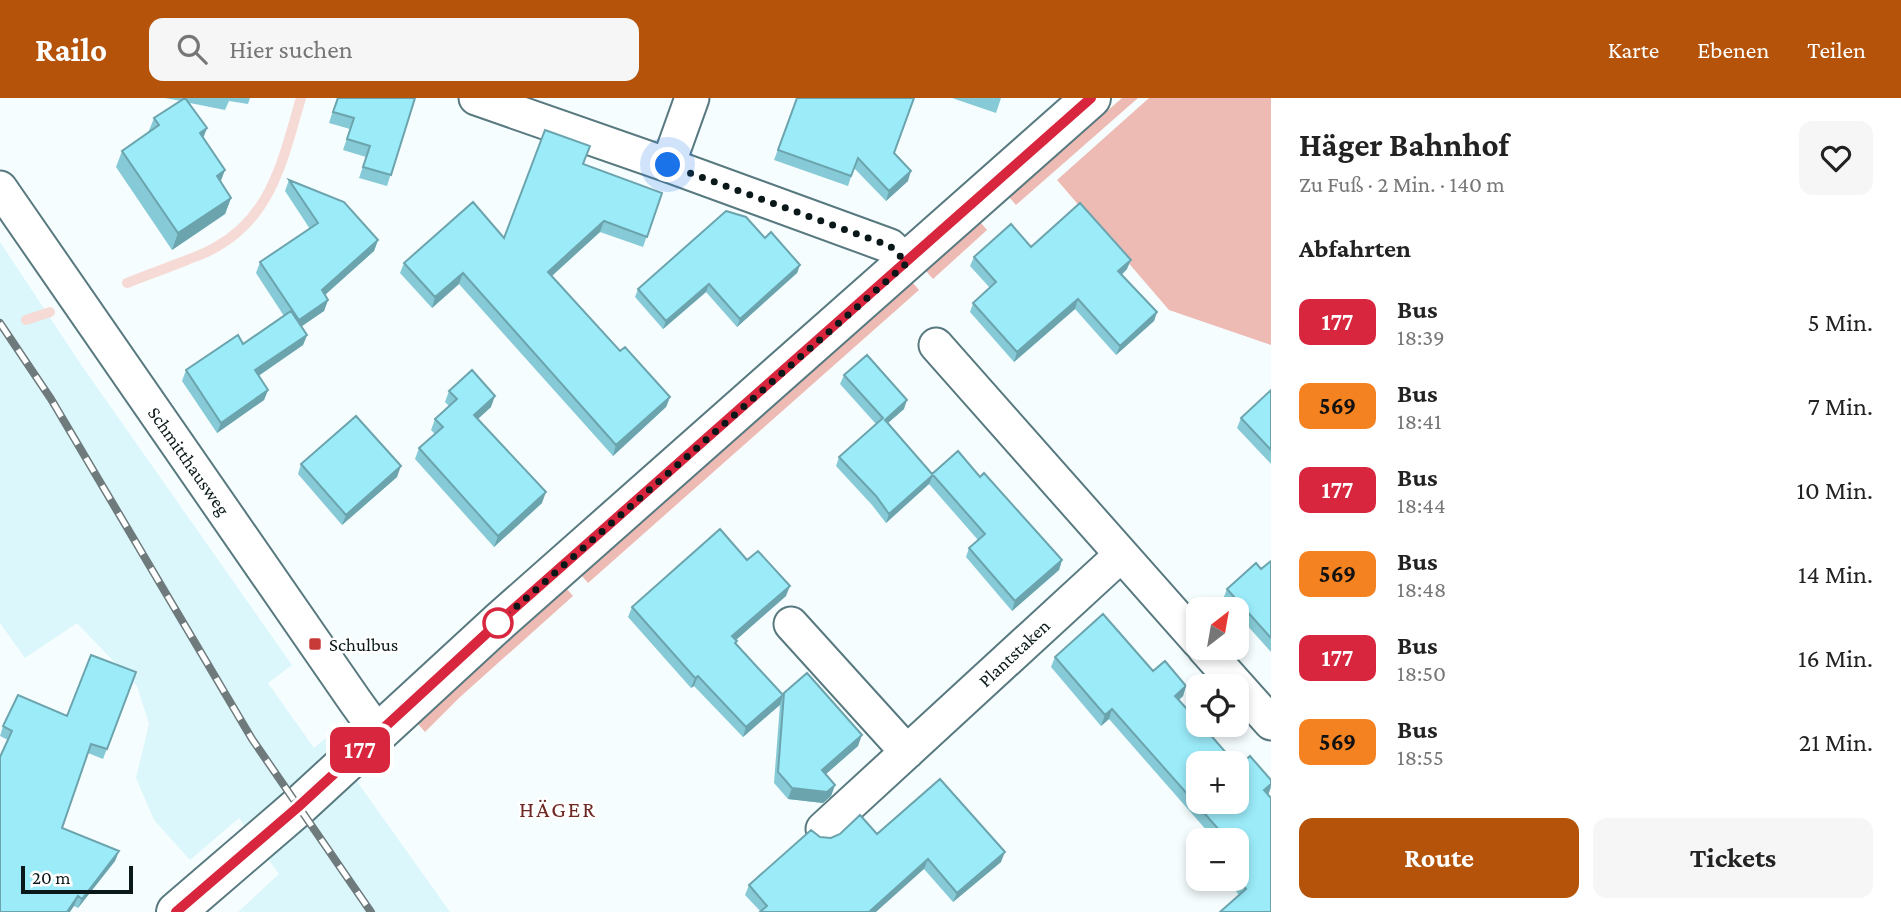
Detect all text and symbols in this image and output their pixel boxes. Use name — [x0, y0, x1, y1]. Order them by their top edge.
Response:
search box — [149, 18, 639, 81]
icon: search — [173, 30, 211, 68]
text: Railo — [35, 31, 107, 68]
text: Hier suchen — [229, 35, 353, 64]
text: Karte — [1608, 36, 1659, 63]
text: Ebenen — [1697, 36, 1769, 63]
text: Teilen — [1807, 36, 1866, 63]
button: heart — [1799, 121, 1873, 195]
text: Häger Bahnhof — [1299, 126, 1509, 163]
your location — [650, 147, 685, 182]
text: Zu Fuß · 2 Min. · 140 m — [1299, 171, 1505, 197]
text: Abfahrten — [1299, 234, 1411, 263]
text: Bus — [1397, 295, 1438, 324]
text: 177 — [1321, 308, 1354, 335]
text: 5 Min. — [1808, 308, 1873, 337]
text: 18:39 — [1397, 324, 1445, 350]
text: Bus — [1397, 379, 1438, 408]
text: 569 — [1319, 392, 1356, 419]
text: 7 Min. — [1808, 392, 1873, 421]
street label: Schmitthausweg — [144, 403, 234, 519]
text: 18:41 — [1397, 408, 1442, 434]
text: Bus — [1397, 463, 1438, 492]
text: 177 — [1321, 476, 1354, 503]
text: 10 Min. — [1796, 476, 1873, 505]
text: 18:44 — [1397, 492, 1446, 518]
text: Bus — [1397, 547, 1438, 576]
text: 569 — [1319, 560, 1356, 587]
text: 14 Min. — [1798, 560, 1873, 589]
text: 18:48 — [1397, 576, 1446, 602]
north arrow — [1186, 597, 1250, 660]
map controls — [1186, 597, 1249, 891]
unlabelled marker — [483, 608, 513, 638]
street label: Plantstaken — [974, 615, 1054, 691]
text: Bus — [1397, 631, 1438, 660]
place label: Schulbus — [329, 634, 398, 655]
marker: Schulbus — [307, 636, 323, 652]
text: 177 — [1321, 644, 1354, 671]
text: 16 Min. — [1798, 644, 1873, 673]
text: 18:50 — [1397, 660, 1446, 686]
button: locate — [1186, 674, 1249, 737]
text: Bus — [1397, 715, 1438, 744]
line badge: 177 — [320, 727, 400, 773]
text: 569 — [1319, 728, 1356, 755]
text: 21 Min. — [1799, 728, 1873, 757]
text: 177 — [344, 736, 376, 763]
text: 18:55 — [1397, 744, 1444, 770]
button: + — [1186, 751, 1249, 814]
district label: HÄGER — [519, 796, 597, 822]
button: Route — [1299, 818, 1579, 898]
button: Tickets — [1593, 818, 1873, 898]
button: − — [1186, 828, 1249, 891]
scale bar — [21, 863, 133, 895]
text: 20 m — [32, 867, 71, 888]

